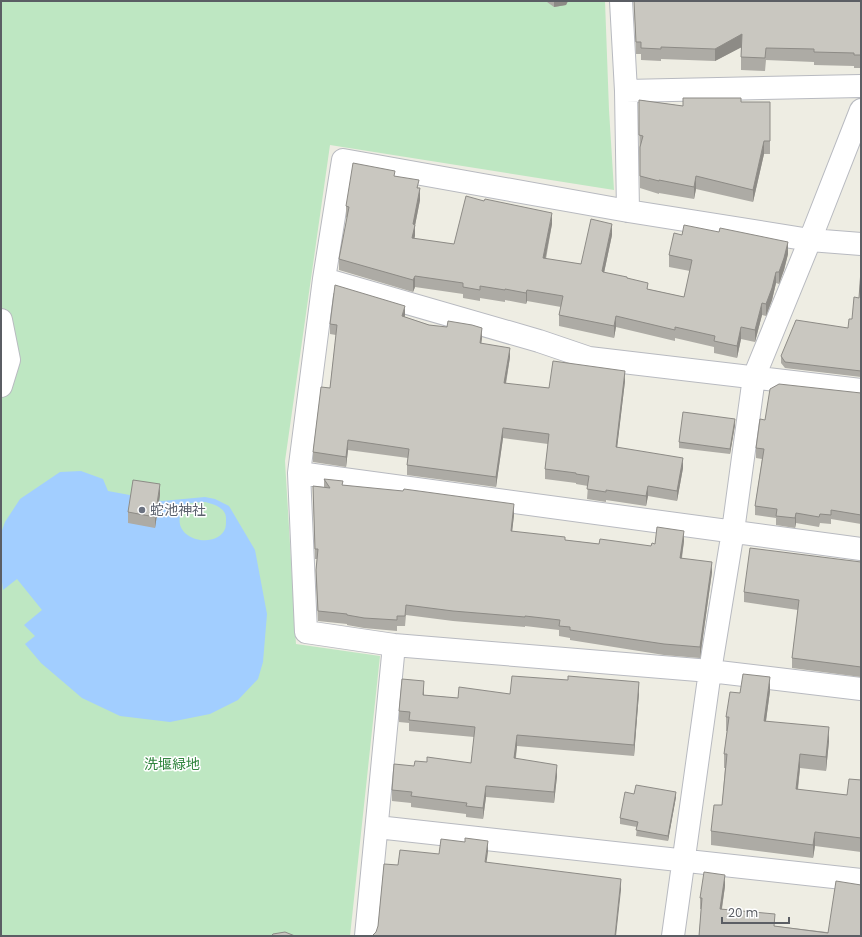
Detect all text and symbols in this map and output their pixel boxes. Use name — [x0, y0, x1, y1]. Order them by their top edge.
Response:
place label: 蛇池神社 — [150, 500, 206, 520]
marker: 蛇池神社 — [137, 505, 147, 515]
park label: 洗堰緑地 — [144, 754, 200, 774]
scale bar — [722, 899, 789, 925]
text: 20 m — [728, 904, 758, 921]

